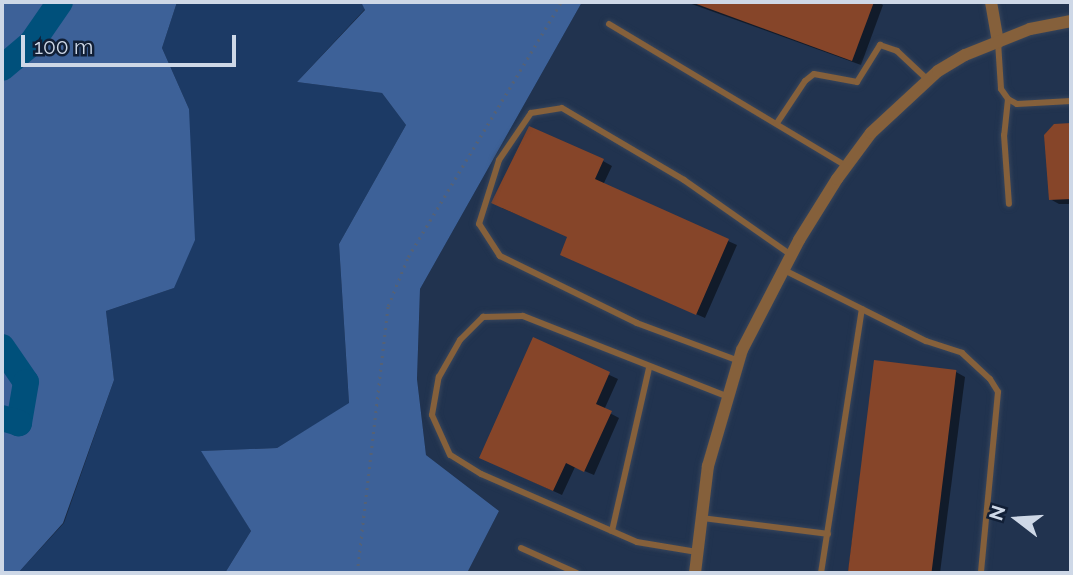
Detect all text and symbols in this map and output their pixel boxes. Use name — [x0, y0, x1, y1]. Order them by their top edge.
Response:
scale bar — [24, 21, 240, 65]
text: 100 m — [34, 34, 93, 59]
north arrow — [982, 484, 1052, 554]
text: N — [984, 503, 1010, 523]

